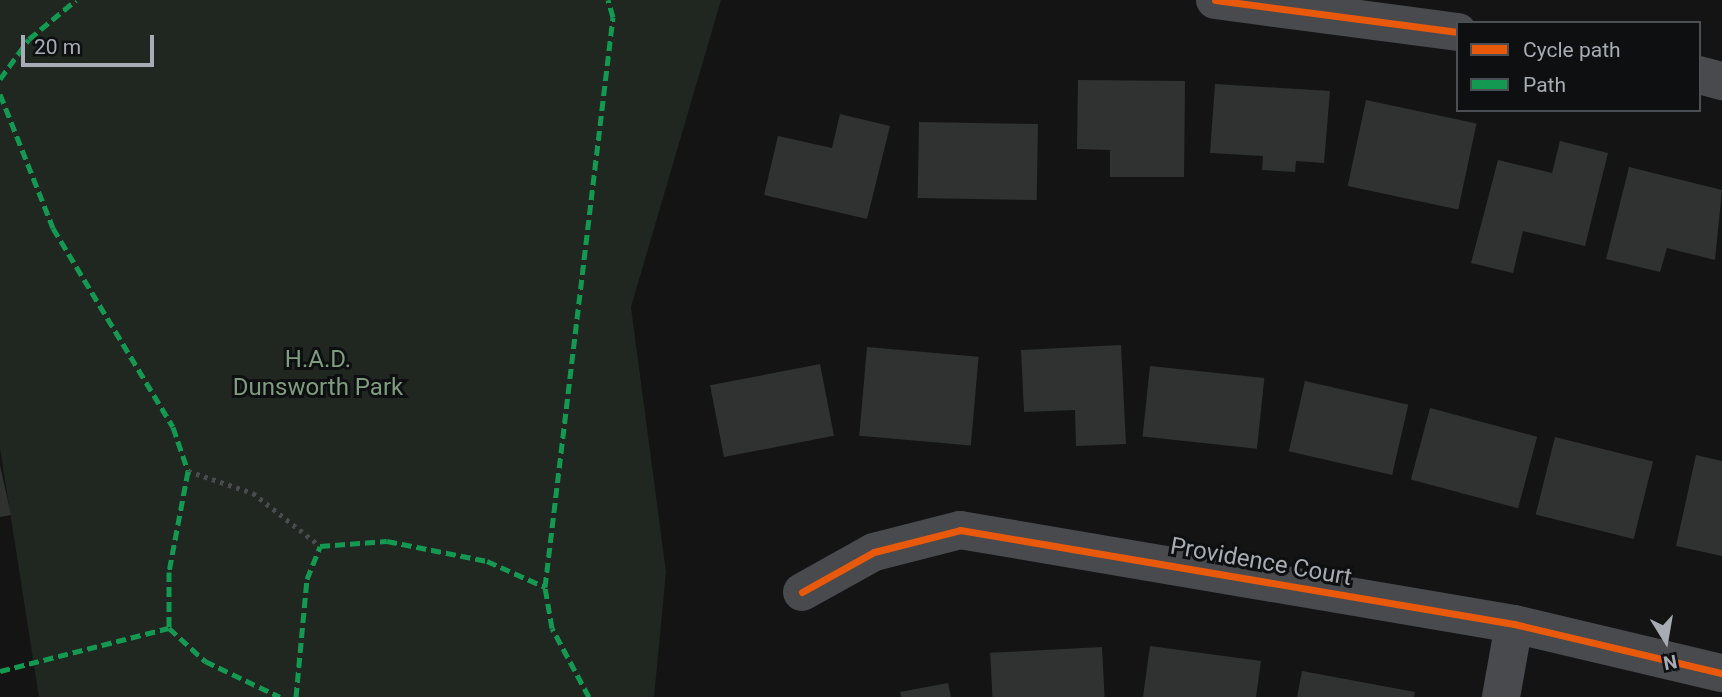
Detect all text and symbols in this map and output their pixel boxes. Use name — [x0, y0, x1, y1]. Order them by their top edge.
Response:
scale bar — [24, 21, 158, 65]
legend — [1456, 21, 1701, 112]
text: 20 m — [34, 35, 81, 59]
text: Cycle path — [1523, 38, 1621, 62]
text: Path — [1523, 73, 1566, 97]
park label: H.A.D. Dunsworth Park — [233, 346, 403, 402]
street label: Providence Court — [1168, 532, 1354, 592]
north arrow — [1631, 606, 1701, 676]
text: N — [1661, 650, 1679, 675]

